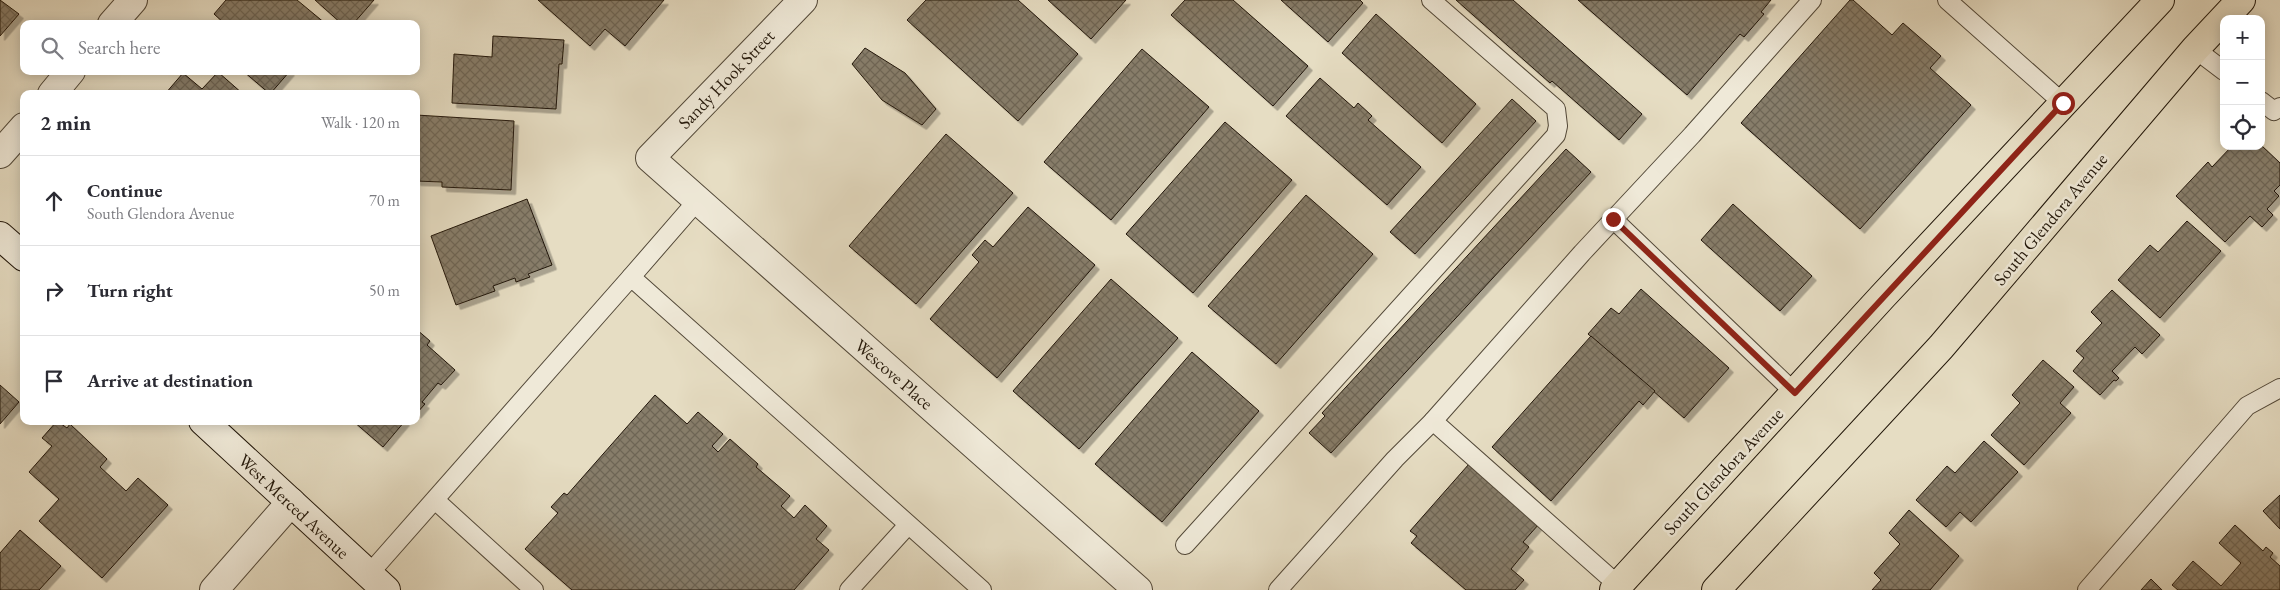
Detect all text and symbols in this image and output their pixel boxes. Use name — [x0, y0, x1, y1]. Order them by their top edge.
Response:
map controls — [2220, 15, 2265, 150]
button: + — [2220, 15, 2265, 60]
search box — [20, 20, 420, 75]
street label: Sandy Hook Street — [673, 24, 779, 134]
icon: search — [38, 34, 66, 62]
text: Search here — [78, 35, 160, 60]
button: − — [2220, 60, 2265, 105]
route start — [2052, 92, 2075, 115]
button: locate — [2220, 105, 2265, 150]
text: 2 min — [40, 109, 91, 136]
text: Walk · 120 m — [321, 112, 400, 133]
street label: South Glendora Avenue — [1988, 148, 2112, 290]
text: Continue — [87, 178, 162, 203]
icon: ahead — [40, 187, 68, 215]
text: 70 m — [369, 190, 400, 211]
text: South Glendora Avenue — [87, 203, 234, 224]
route end — [1602, 208, 1625, 231]
icon: right — [40, 277, 68, 305]
text: Turn right — [87, 278, 173, 303]
text: 50 m — [369, 280, 400, 301]
street label: Wescove Place — [850, 334, 938, 414]
icon: arrive — [40, 367, 68, 395]
text: Arrive at destination — [87, 368, 253, 393]
street label: South Glendora Avenue — [1658, 403, 1788, 539]
street label: West Merced Avenue — [234, 449, 354, 563]

